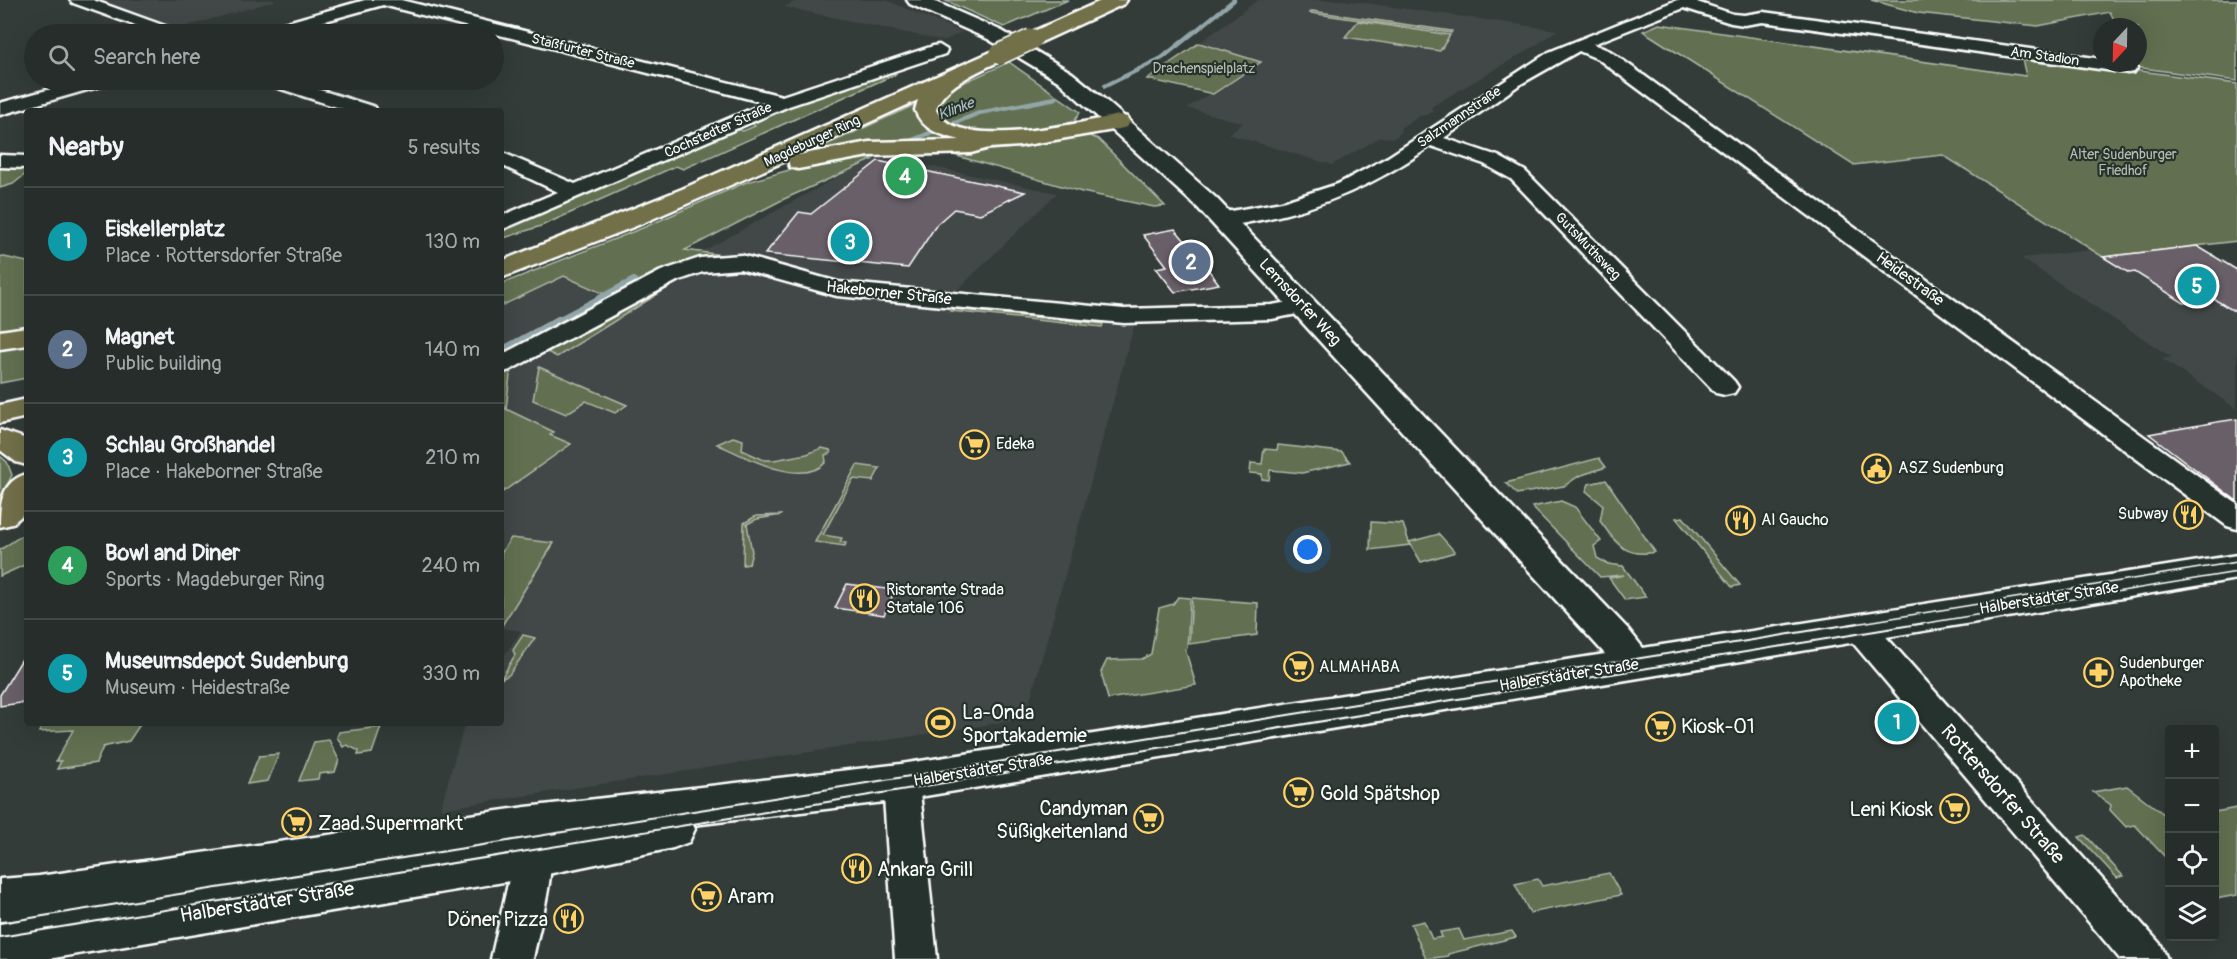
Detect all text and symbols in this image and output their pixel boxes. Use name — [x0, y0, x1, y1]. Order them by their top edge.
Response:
north arrow — [2093, 18, 2147, 72]
search box — [24, 24, 504, 90]
street label: Staßfurter Straße — [530, 30, 636, 72]
icon: search — [45, 41, 78, 74]
text: Search here — [93, 43, 200, 71]
street label: Am Stadion — [2010, 43, 2081, 69]
park label: Drachenspielplatz — [1153, 60, 1255, 77]
street label: Salzmannstraße — [1414, 83, 1504, 151]
water label: Klinke — [935, 93, 978, 125]
street label: Cochstedter Straße — [662, 99, 774, 161]
street label: Magdeburger Ring — [761, 111, 863, 171]
text: Nearby — [48, 131, 124, 163]
text: 5 results — [408, 135, 480, 160]
park label: Alter Sudenburger Friedhof — [2069, 146, 2177, 179]
pin: 4 — [886, 154, 924, 198]
street label: GutsMuthsweg — [1552, 209, 1624, 283]
text: Eiskellerplatz — [105, 215, 225, 243]
pin: 3 — [830, 220, 870, 264]
text: 1 — [64, 229, 71, 254]
text: 130 m — [425, 229, 480, 254]
pin: 2 — [1172, 240, 1210, 284]
text: Place · Rottersdorfer Straße — [105, 243, 342, 268]
street label: Heidestraße — [1872, 248, 1948, 311]
street label: Lemsdorfer Weg — [1255, 254, 1345, 350]
pin: 5 — [2178, 264, 2216, 308]
street label: Hakeborner Straße — [825, 276, 953, 310]
text: Magnet — [105, 323, 174, 351]
text: 2 — [62, 337, 73, 362]
text: 140 m — [425, 337, 480, 362]
text: Public building — [105, 351, 221, 376]
supermarket icon: Edeka — [959, 428, 991, 460]
text: Schlau Großhandel — [105, 431, 275, 459]
place label: Edeka — [996, 434, 1034, 454]
text: 3 — [62, 445, 73, 470]
text: 210 m — [425, 445, 480, 470]
public building icon: ASZ Sudenburg — [1861, 452, 1893, 484]
place label: ASZ Sudenburg — [1898, 458, 2004, 478]
text: Place · Hakeborner Straße — [105, 459, 323, 484]
restaurant icon: Subway — [2173, 498, 2205, 530]
restaurant icon: Al Gaucho — [1724, 504, 1756, 536]
place label: Subway — [2118, 504, 2168, 524]
place label: Al Gaucho — [1761, 510, 1829, 530]
your location — [1293, 535, 1322, 564]
text: Bowl and Diner — [105, 539, 240, 567]
text: 4 — [62, 553, 73, 578]
text: 240 m — [421, 553, 480, 578]
text: Sports · Magdeburger Ring — [105, 567, 324, 592]
street label: Halberstädter Straße — [1978, 577, 2120, 619]
place label: Ristorante Strada Statale 106 — [886, 580, 1004, 618]
restaurant icon: Ristorante Strada Statale 106 — [849, 583, 881, 615]
text: Museumsdepot Sudenburg — [105, 647, 348, 675]
supermarket icon: ALMAHABA — [1282, 651, 1314, 683]
place label: Sudenburger Apotheke — [2119, 653, 2205, 691]
street label: Halberstädter Straße — [1498, 654, 1640, 696]
pharmacy icon: Sudenburger Apotheke — [2082, 656, 2114, 688]
place label: ALMAHABA — [1319, 657, 1400, 677]
text: 5 — [62, 661, 73, 686]
text: 330 m — [422, 661, 480, 686]
text: Museum · Heidestraße — [105, 675, 290, 700]
place label: La-Onda Sportakademie — [962, 700, 1087, 748]
pin: 1 — [1878, 700, 1916, 744]
sports icon: La-Onda Sportakademie — [925, 707, 957, 739]
supermarket icon: Kiosk-01 — [1644, 710, 1676, 742]
place label: Kiosk-01 — [1681, 714, 1755, 739]
street label: Rottersdorfer Straße — [1936, 719, 2071, 869]
map controls — [2165, 725, 2219, 941]
button: + — [2165, 725, 2219, 779]
street label: Halberstädter Straße — [912, 749, 1054, 791]
supermarket icon: Gold Spätshop — [1283, 777, 1315, 809]
button: − — [2165, 779, 2219, 833]
place label: Gold Spätshop — [1320, 781, 1440, 806]
supermarket icon: Leni Kiosk — [1938, 793, 1970, 825]
place label: Candyman Süßigkeitenland — [996, 796, 1128, 844]
place label: Leni Kiosk — [1849, 797, 1934, 822]
supermarket icon: Candyman Süßigkeitenland — [1133, 803, 1165, 835]
supermarket icon: Zaad Supermarkt — [281, 807, 313, 839]
place label: Zaad Supermarkt — [318, 811, 464, 836]
button: locate — [2165, 833, 2219, 887]
restaurant icon: Ankara Grill — [840, 853, 872, 885]
place label: Ankara Grill — [877, 857, 973, 882]
street label: Halberstädter Straße — [178, 876, 356, 928]
supermarket icon: Aram — [690, 880, 722, 912]
place label: Aram — [727, 884, 774, 909]
button: layers — [2165, 887, 2219, 941]
restaurant icon: Döner Pizza — [553, 903, 585, 935]
place label: Döner Pizza — [447, 907, 548, 932]

